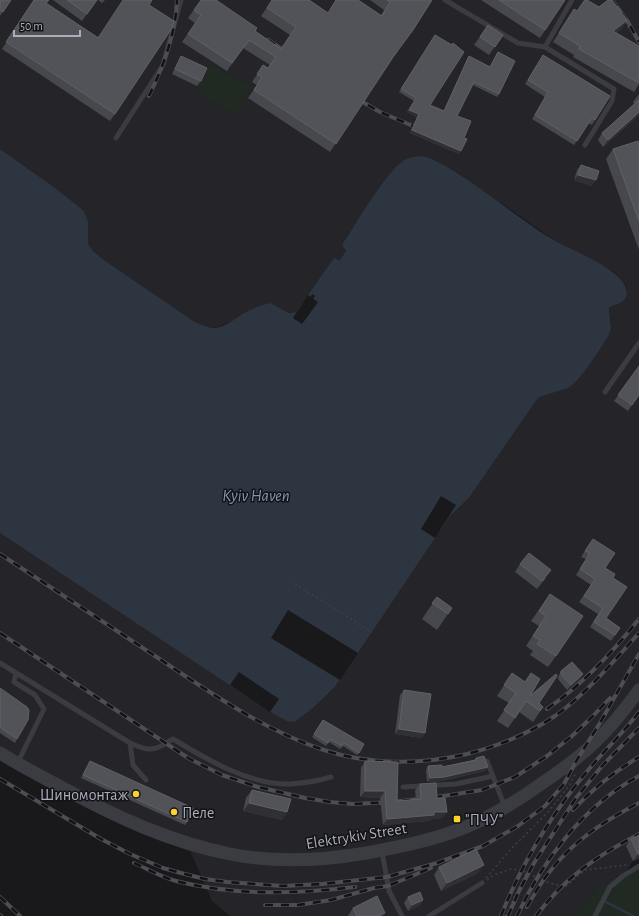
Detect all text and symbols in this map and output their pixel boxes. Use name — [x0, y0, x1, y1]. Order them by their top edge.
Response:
scale bar — [14, 12, 80, 38]
text: 50 m — [20, 20, 43, 32]
water label: Kyiv Haven — [222, 487, 290, 504]
place label: Шиномонтаж — [40, 787, 129, 803]
marker: Шиномонтаж — [131, 789, 141, 799]
place label: Пеле — [182, 805, 214, 821]
marker: Пеле — [169, 807, 179, 817]
place label: "ПЧУ" — [465, 812, 503, 828]
marker: "ПЧУ" — [452, 814, 462, 824]
street label: Elektrykiv Street — [305, 820, 408, 853]

